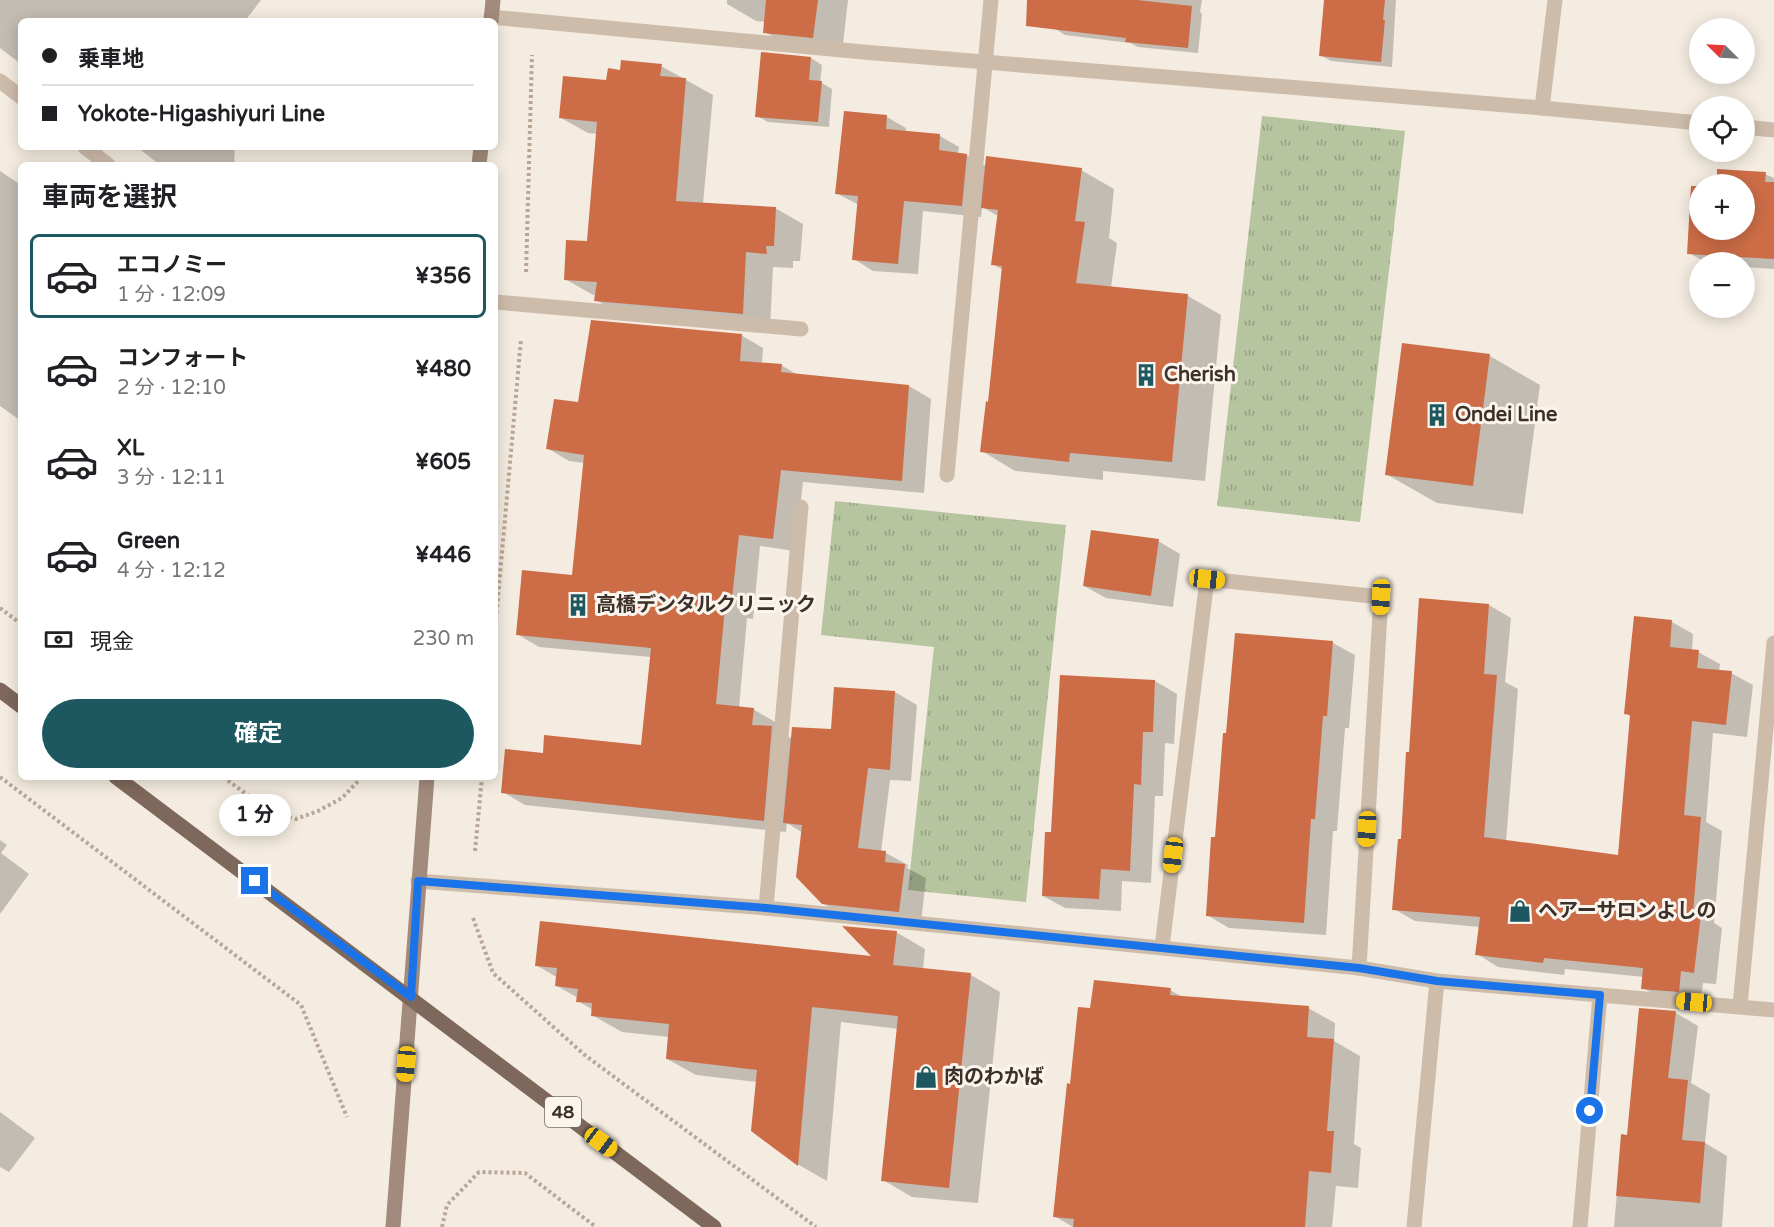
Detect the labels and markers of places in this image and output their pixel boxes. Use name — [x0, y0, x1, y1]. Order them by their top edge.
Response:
building icon: Cherish — [1133, 362, 1159, 388]
place label: Cherish — [1164, 363, 1236, 387]
building icon: Ondei Line — [1424, 402, 1450, 428]
place label: Ondei Line — [1455, 403, 1557, 427]
building icon: 高橋デンタルクリニック — [565, 592, 591, 618]
place label: 高橋デンタルクリニック — [596, 593, 816, 617]
shop icon: ヘアーサロンよしの — [1507, 898, 1533, 924]
place label: ヘアーサロンよしの — [1538, 899, 1716, 923]
shop icon: 肉のわかば — [913, 1064, 939, 1090]
place label: 肉のわかば — [944, 1065, 1044, 1089]

